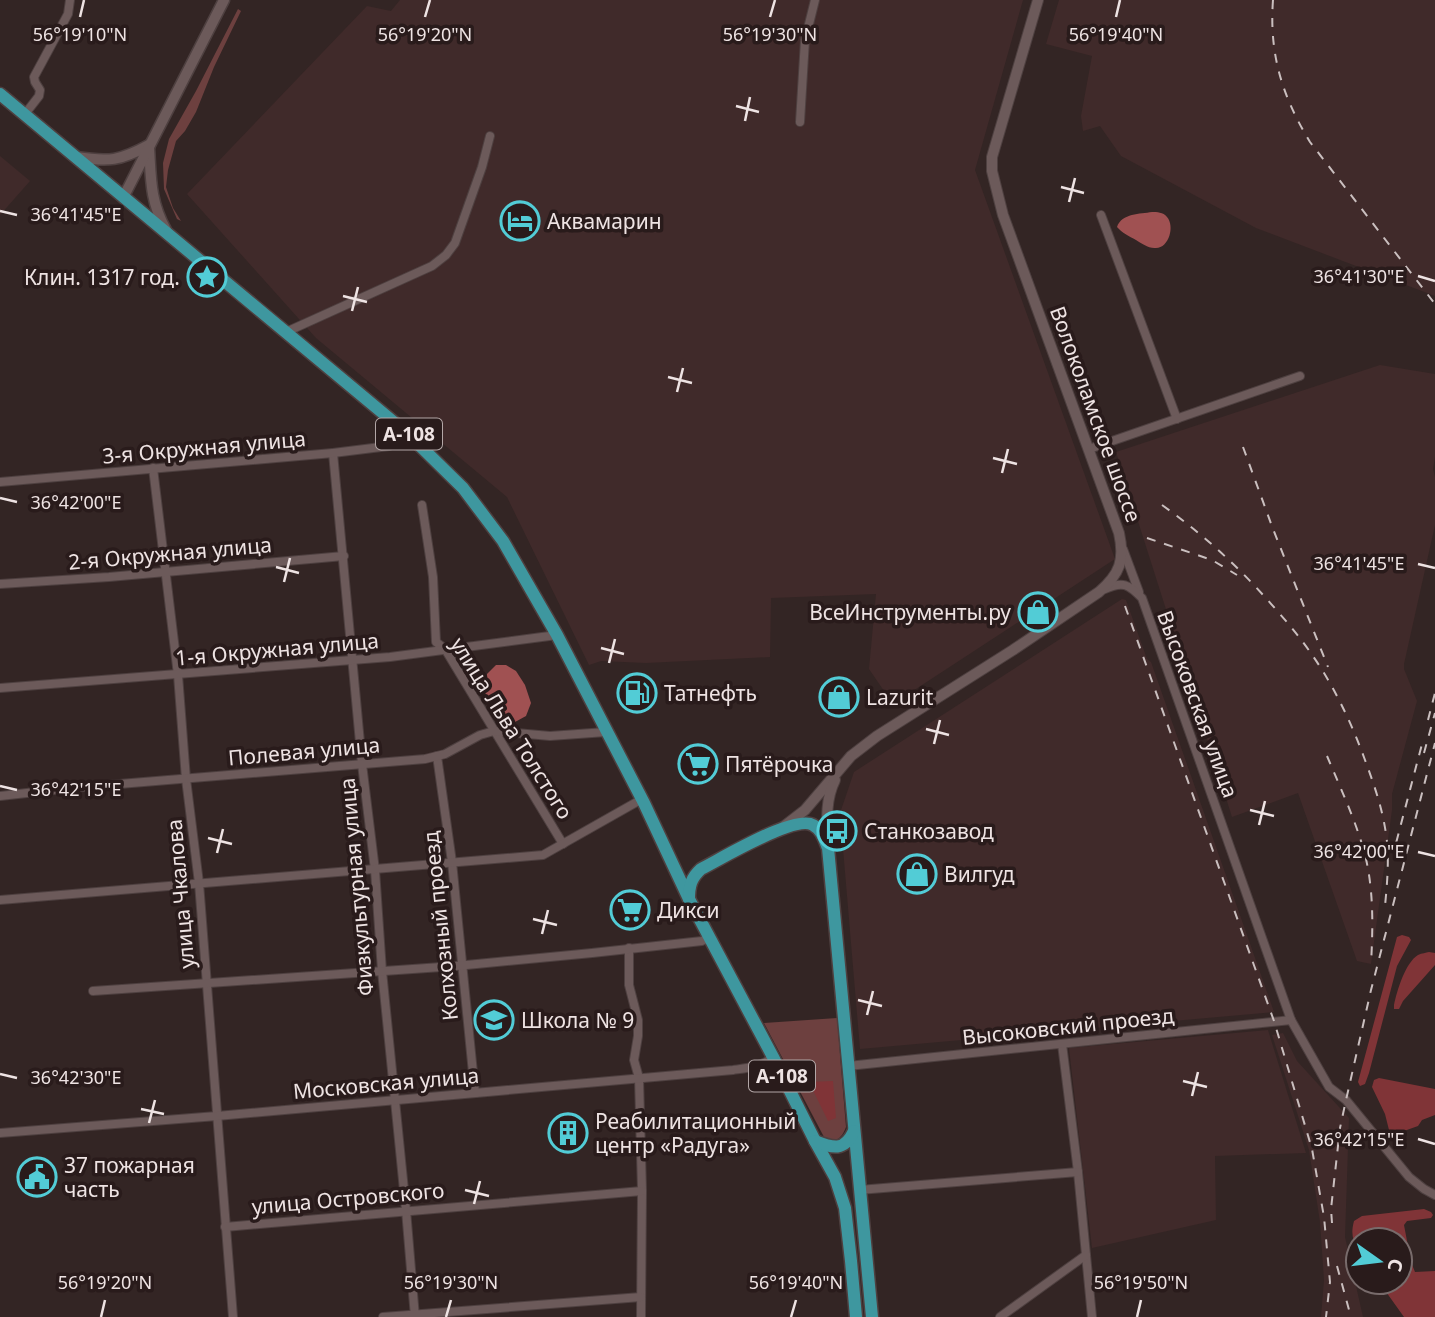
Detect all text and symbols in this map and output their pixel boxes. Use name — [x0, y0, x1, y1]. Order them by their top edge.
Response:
text: 56°19'10"N — [33, 22, 127, 46]
text: 56°19'20"N — [378, 22, 472, 46]
text: 56°19'30"N — [723, 22, 817, 46]
text: 56°19'40"N — [1069, 22, 1163, 46]
hotel icon: Аквамарин — [499, 200, 541, 242]
text: 36°41'45"E — [31, 202, 121, 226]
place label: Аквамарин — [547, 207, 662, 235]
place icon: Клин. 1317 год. — [186, 256, 228, 298]
place label: Клин. 1317 год. — [24, 263, 180, 291]
text: 36°41'30"E — [1314, 264, 1404, 288]
street label: Волоколамское шоссе — [1044, 302, 1148, 526]
road number: А-108 — [376, 418, 442, 449]
street label: 3-я Окружная улица — [101, 424, 307, 470]
text: 36°42'00"E — [31, 490, 121, 514]
street label: 2-я Окружная улица — [67, 530, 273, 576]
text: 36°41'45"E — [1314, 551, 1404, 575]
shop icon: ВсеИнструменты.ру — [1017, 591, 1059, 633]
place label: ВсеИнструменты.ру — [809, 598, 1011, 626]
street label: Высоковская улица — [1151, 607, 1245, 801]
street label: 1-я Окружная улица — [174, 626, 380, 672]
street label: улица Льва Толстого — [445, 632, 579, 824]
fuel station icon: Татнефть — [616, 672, 658, 714]
shop icon: Lazurit — [818, 676, 860, 718]
place label: Татнефть — [664, 679, 757, 707]
place label: Lazurit — [866, 683, 934, 711]
street label: Полевая улица — [227, 730, 381, 772]
supermarket icon: Пятёрочка — [677, 743, 719, 785]
place label: Пятёрочка — [725, 750, 833, 778]
text: 36°42'15"E — [31, 777, 121, 801]
street label: Физкультурная улица — [333, 777, 379, 997]
bus stop icon: Станкозавод — [816, 810, 858, 852]
place label: Станкозавод — [864, 817, 994, 845]
street label: улица Чкалова — [160, 818, 200, 970]
street label: Колхозный проезд — [416, 830, 464, 1022]
text: 36°42'00"E — [1314, 839, 1404, 863]
shop icon: Вилгуд — [896, 853, 938, 895]
place label: Вилгуд — [944, 860, 1015, 888]
supermarket icon: Дикси — [609, 889, 651, 931]
place label: Дикси — [657, 896, 719, 924]
school or university icon: Школа № 9 — [473, 999, 515, 1041]
street label: Высоковский проезд — [961, 1001, 1176, 1051]
place label: Школа № 9 — [521, 1006, 634, 1034]
road number: А-108 — [749, 1060, 815, 1092]
street label: Московская улица — [292, 1061, 480, 1105]
text: 36°42'30"E — [31, 1065, 121, 1089]
place label: Реабилитационный центр «Радуга» — [595, 1107, 796, 1159]
building icon: Реабилитационный центр «Радуга» — [547, 1112, 589, 1154]
text: 36°42'15"E — [1314, 1127, 1404, 1151]
place label: 37 пожарная часть — [64, 1151, 195, 1203]
public building icon: 37 пожарная часть — [16, 1156, 58, 1198]
street label: улица Островского — [251, 1176, 445, 1220]
north arrow — [1344, 1226, 1414, 1296]
text: С — [1381, 1256, 1410, 1274]
text: 56°19'20"N — [58, 1270, 152, 1294]
text: 56°19'30"N — [404, 1270, 498, 1294]
text: 56°19'40"N — [749, 1270, 843, 1294]
text: 56°19'50"N — [1094, 1270, 1188, 1294]

